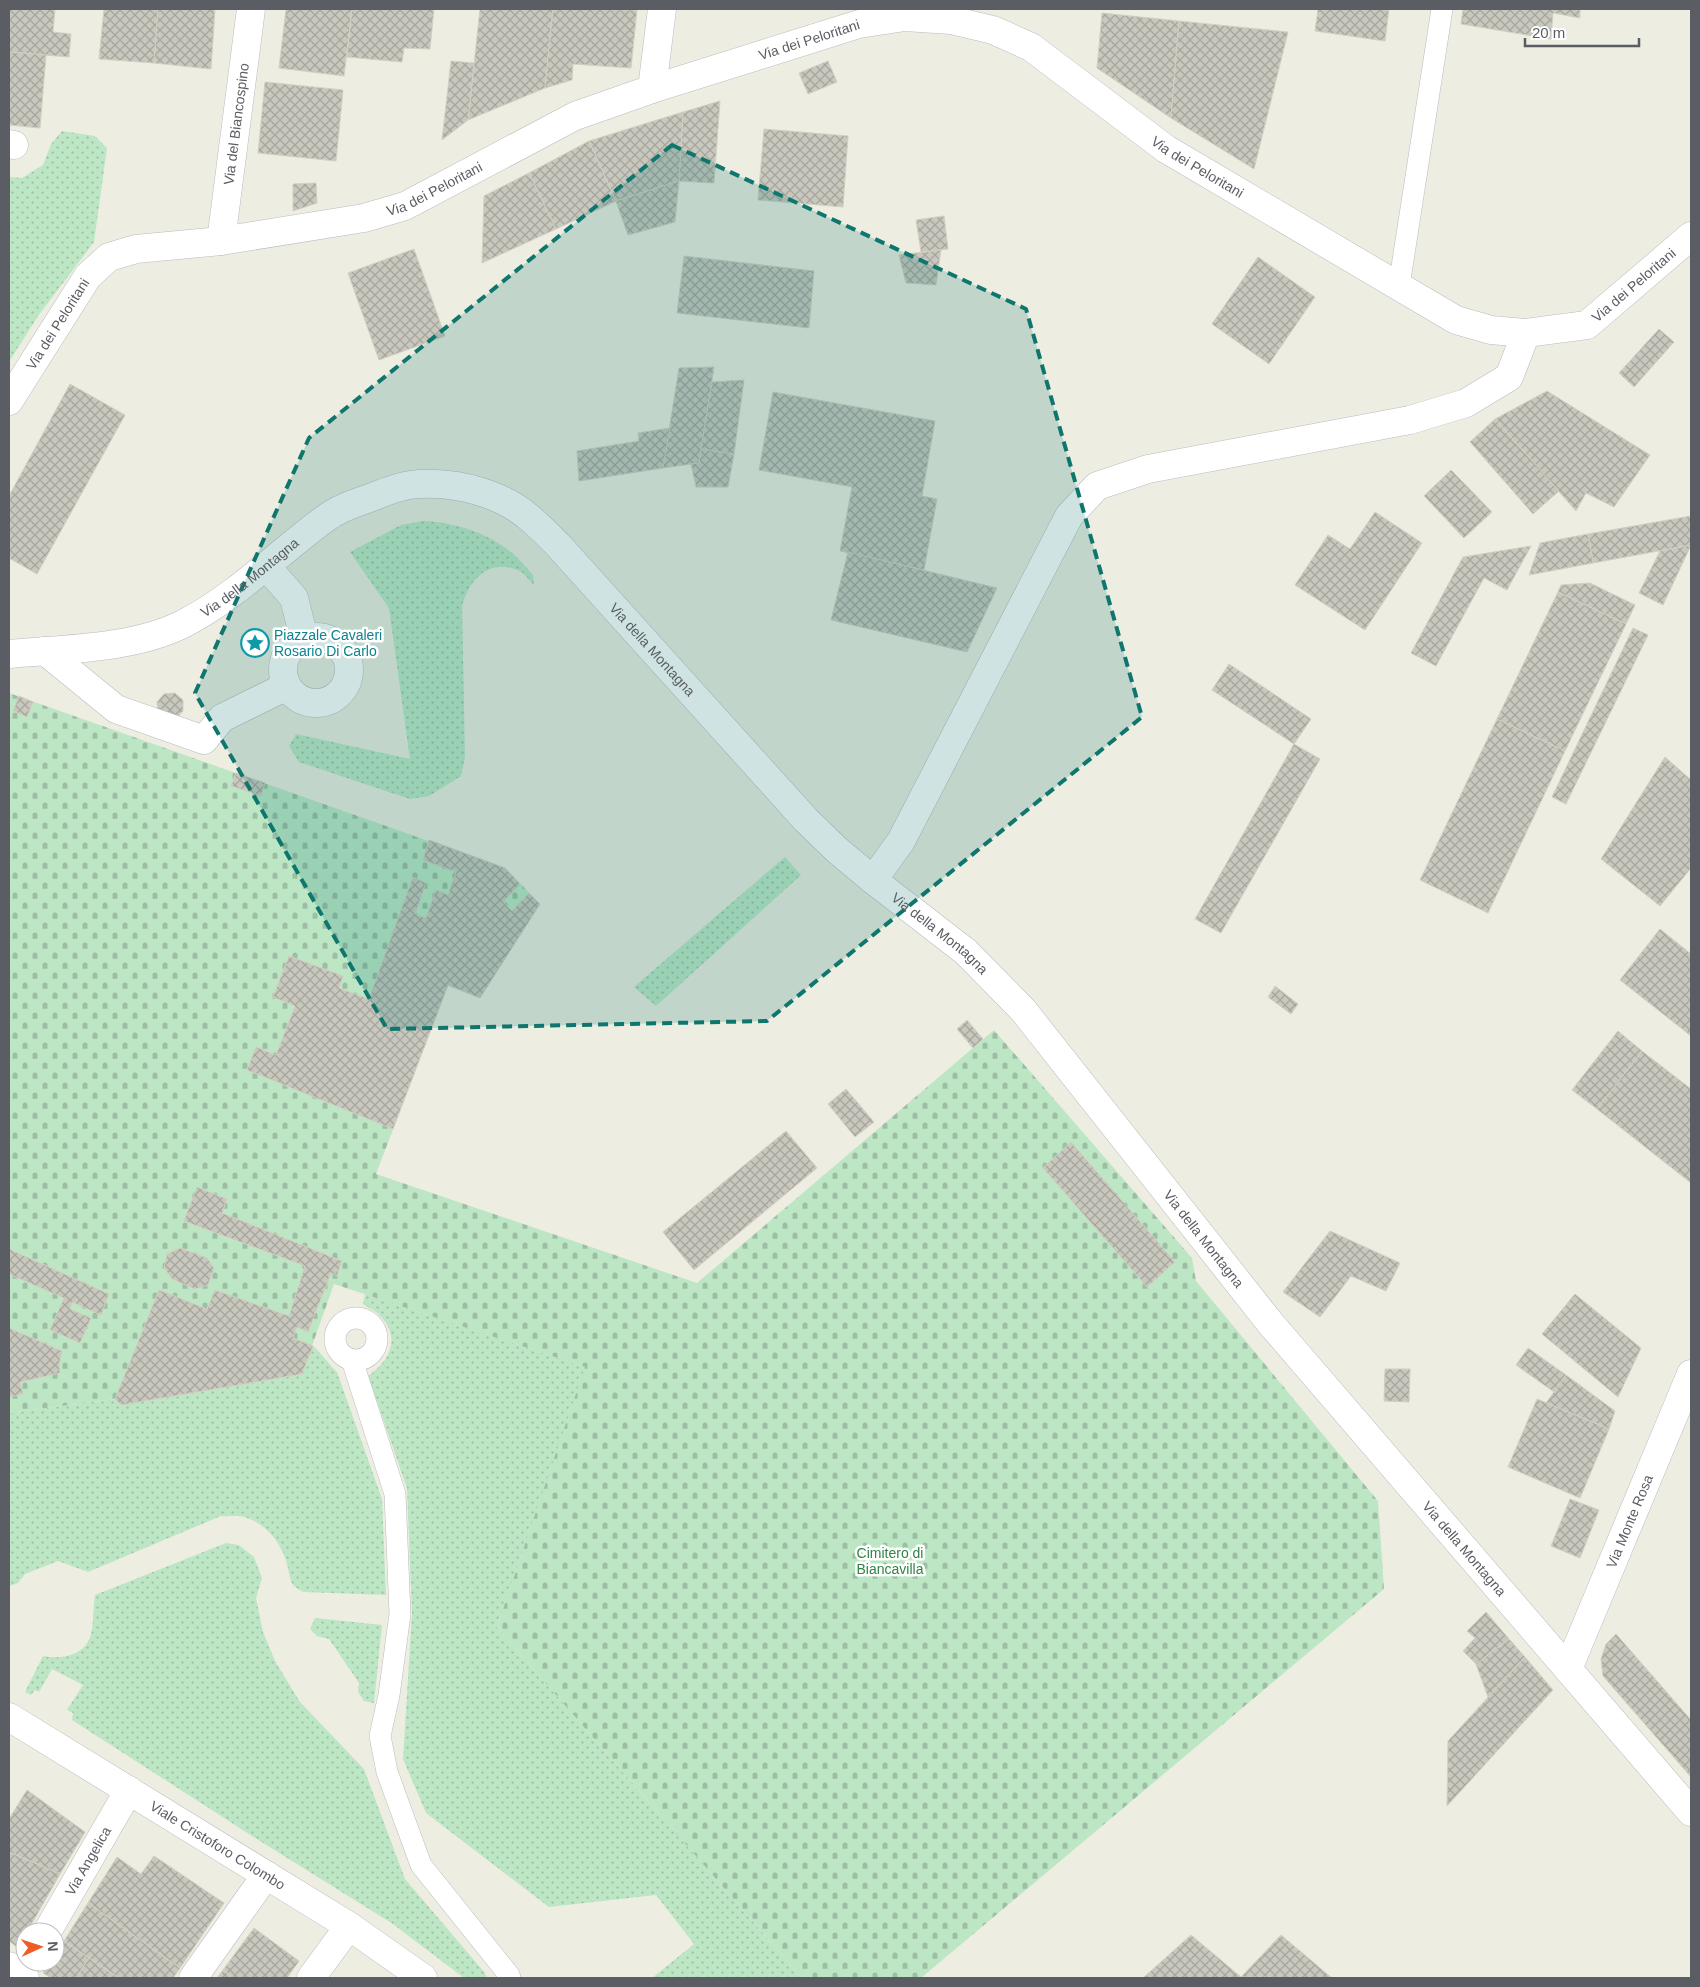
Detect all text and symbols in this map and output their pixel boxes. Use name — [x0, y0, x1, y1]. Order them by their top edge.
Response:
scale bar — [1525, 15, 1639, 47]
street label: Via dei Peloritani — [757, 16, 862, 63]
text: 20 m — [1532, 24, 1565, 41]
street label: Via del Biancospino — [220, 62, 252, 186]
street label: Via dei Peloritani — [1148, 133, 1246, 201]
street label: Via dei Peloritani — [385, 159, 485, 219]
street label: Via dei Peloritani — [1589, 245, 1679, 325]
street label: Via dei Peloritani — [23, 275, 92, 373]
street label: Via della Montagna — [198, 534, 302, 620]
street label: Via della Montagna — [606, 600, 698, 700]
place label: Piazzale Cavaleri Rosario Di Carlo — [274, 627, 382, 659]
place icon: Piazzale Cavaleri Rosario Di Carlo — [240, 628, 270, 658]
street label: Via della Montagna — [888, 889, 991, 978]
street label: Via della Montagna — [1160, 1187, 1247, 1291]
street label: Via Monte Rosa — [1603, 1472, 1656, 1570]
street label: Via della Montagna — [1419, 1498, 1510, 1599]
park label: Cimitero di Biancavilla — [857, 1545, 924, 1577]
street label: Viale Cristoforo Colombo — [147, 1798, 288, 1893]
street label: Via Angelica — [62, 1824, 114, 1898]
north arrow — [15, 1922, 65, 1972]
text: N — [45, 1941, 61, 1952]

